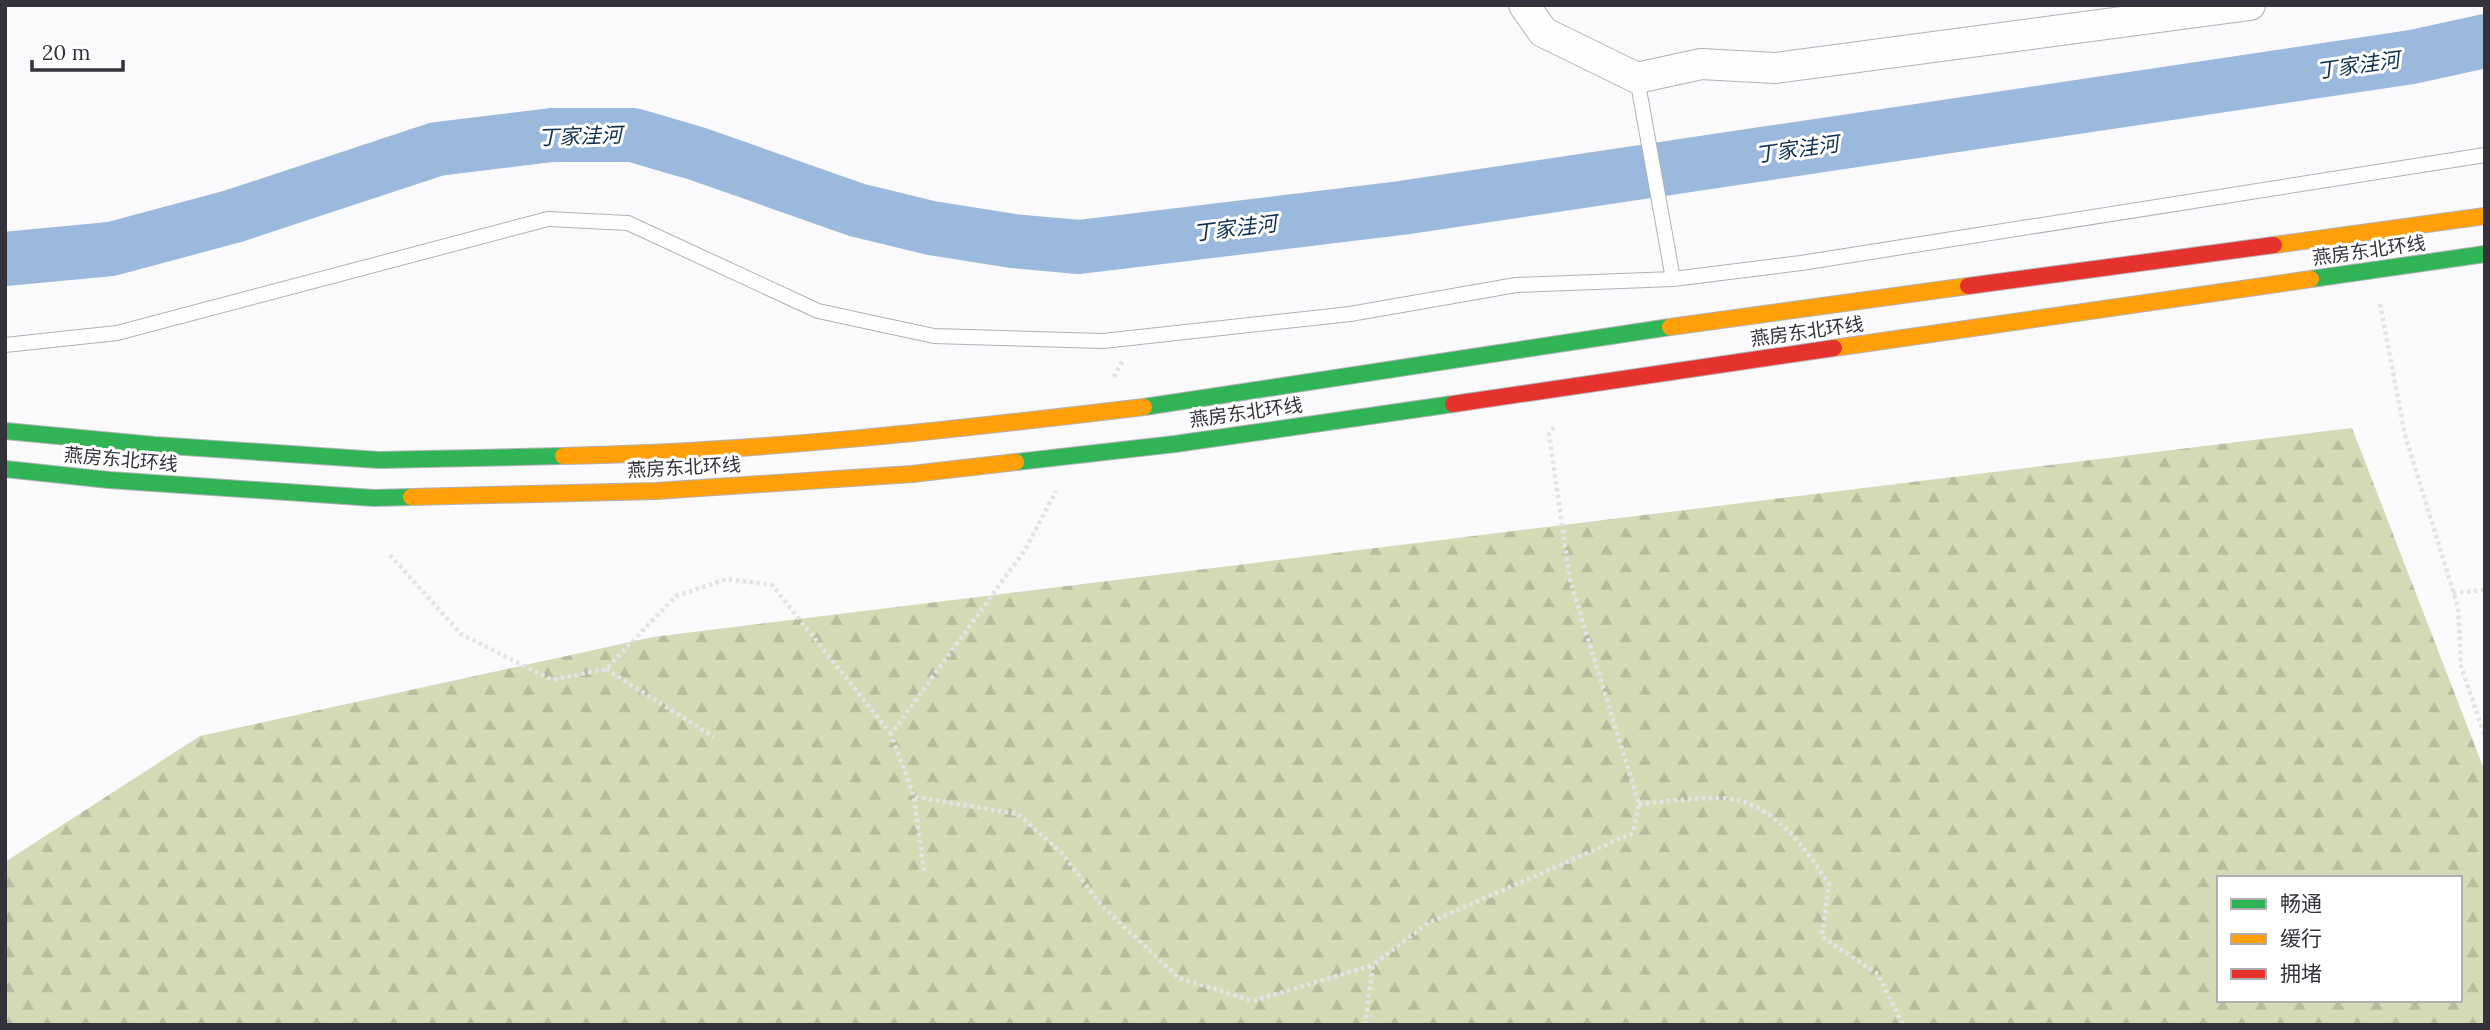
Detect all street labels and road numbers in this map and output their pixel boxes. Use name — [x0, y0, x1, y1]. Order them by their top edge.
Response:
street label: 燕房东北环线 — [2311, 230, 2427, 270]
street label: 燕房东北环线 — [1749, 311, 1865, 351]
street label: 燕房东北环线 — [1188, 392, 1304, 432]
street label: 燕房东北环线 — [63, 442, 179, 476]
street label: 燕房东北环线 — [626, 452, 742, 482]

